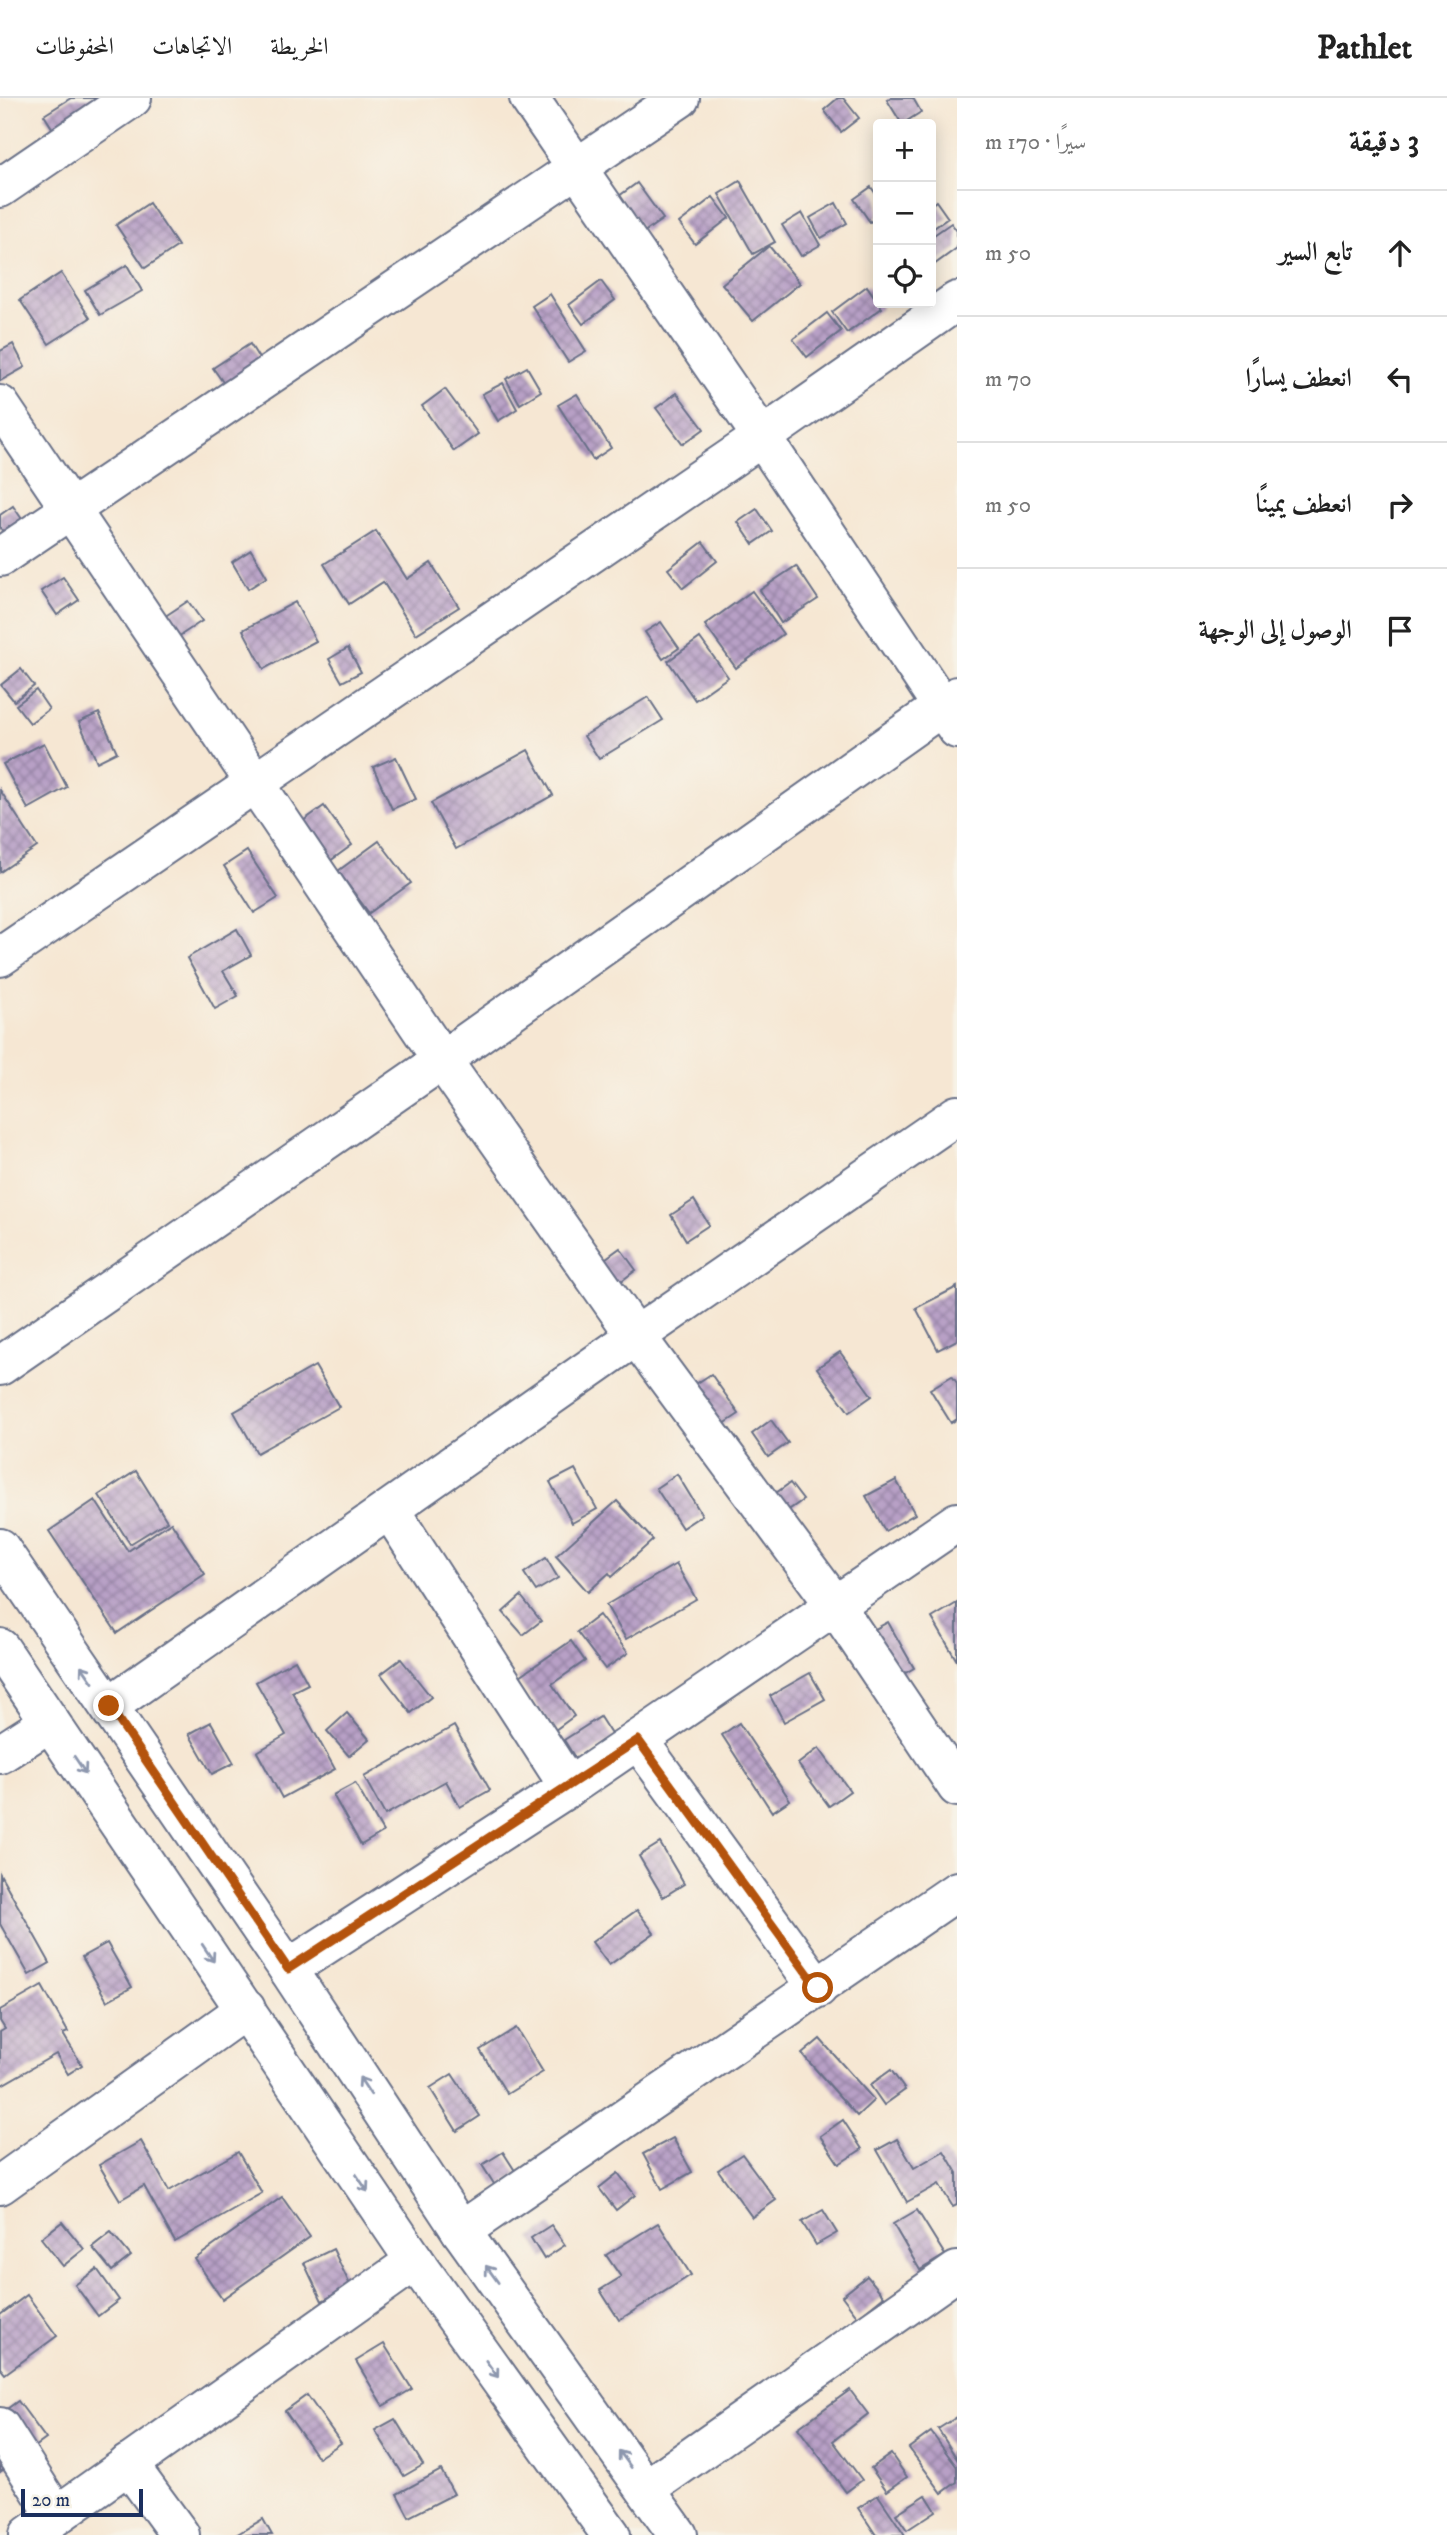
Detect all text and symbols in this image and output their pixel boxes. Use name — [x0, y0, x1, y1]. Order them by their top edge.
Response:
text: Pathlet — [1317, 28, 1412, 69]
text: المحفوظات — [35, 32, 114, 62]
text: الاتجاهات — [152, 32, 232, 62]
text: الخريطة — [270, 32, 329, 62]
map controls — [873, 119, 936, 308]
button: + — [873, 119, 936, 182]
text: 3 دقيقة — [1349, 124, 1419, 161]
text: سيرًا · 170 m — [985, 128, 1086, 157]
button: − — [873, 182, 936, 245]
icon: ahead — [1381, 234, 1419, 272]
text: تابع السير — [1279, 236, 1352, 269]
text: 50 m — [985, 239, 1031, 268]
button: locate — [873, 245, 936, 308]
icon: left — [1381, 360, 1419, 398]
text: انعطف يسارًا — [1245, 362, 1352, 395]
text: 70 m — [985, 365, 1032, 394]
icon: right — [1381, 486, 1419, 524]
text: انعطف يمينًا — [1256, 488, 1352, 521]
text: 50 m — [985, 491, 1031, 520]
icon: arrive — [1381, 612, 1419, 650]
text: الوصول إلى الوجهة — [1198, 614, 1352, 647]
one-way arrow — [80, 1665, 94, 1684]
route end — [93, 1690, 124, 1721]
one-way arrow — [73, 1755, 87, 1774]
one-way arrow — [200, 1943, 215, 1962]
route start — [802, 1972, 833, 2003]
one-way arrow — [358, 2076, 372, 2096]
one-way arrow — [355, 2172, 369, 2192]
one-way arrow — [485, 2265, 499, 2284]
one-way arrow — [485, 2359, 500, 2378]
one-way arrow — [618, 2450, 632, 2469]
scale bar — [21, 2486, 144, 2518]
text: 20 m — [32, 2489, 70, 2512]

